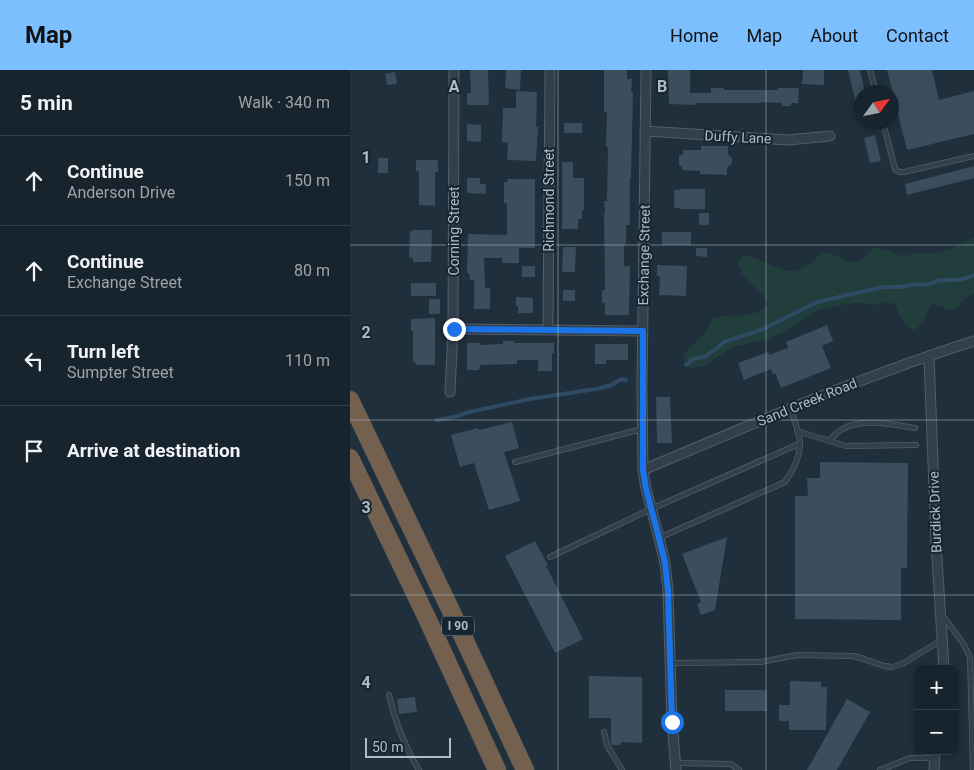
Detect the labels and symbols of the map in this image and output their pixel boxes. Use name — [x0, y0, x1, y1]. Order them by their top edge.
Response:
text: A — [449, 77, 460, 96]
text: B — [657, 77, 667, 96]
north arrow — [854, 85, 899, 130]
street label: Duffy Lane — [704, 127, 772, 147]
text: 1 — [361, 148, 371, 167]
street label: Richmond Street — [541, 148, 557, 252]
street label: Corning Street — [446, 186, 462, 275]
street label: Exchange Street — [635, 204, 653, 306]
route end — [443, 318, 466, 341]
text: 2 — [361, 323, 371, 342]
street label: Sand Creek Road — [755, 375, 859, 429]
street label: Burdick Drive — [926, 471, 944, 553]
text: 3 — [361, 498, 371, 517]
road number: I 90 — [442, 616, 474, 636]
text: 4 — [361, 673, 371, 692]
route start — [661, 711, 684, 734]
scale bar — [365, 735, 451, 758]

